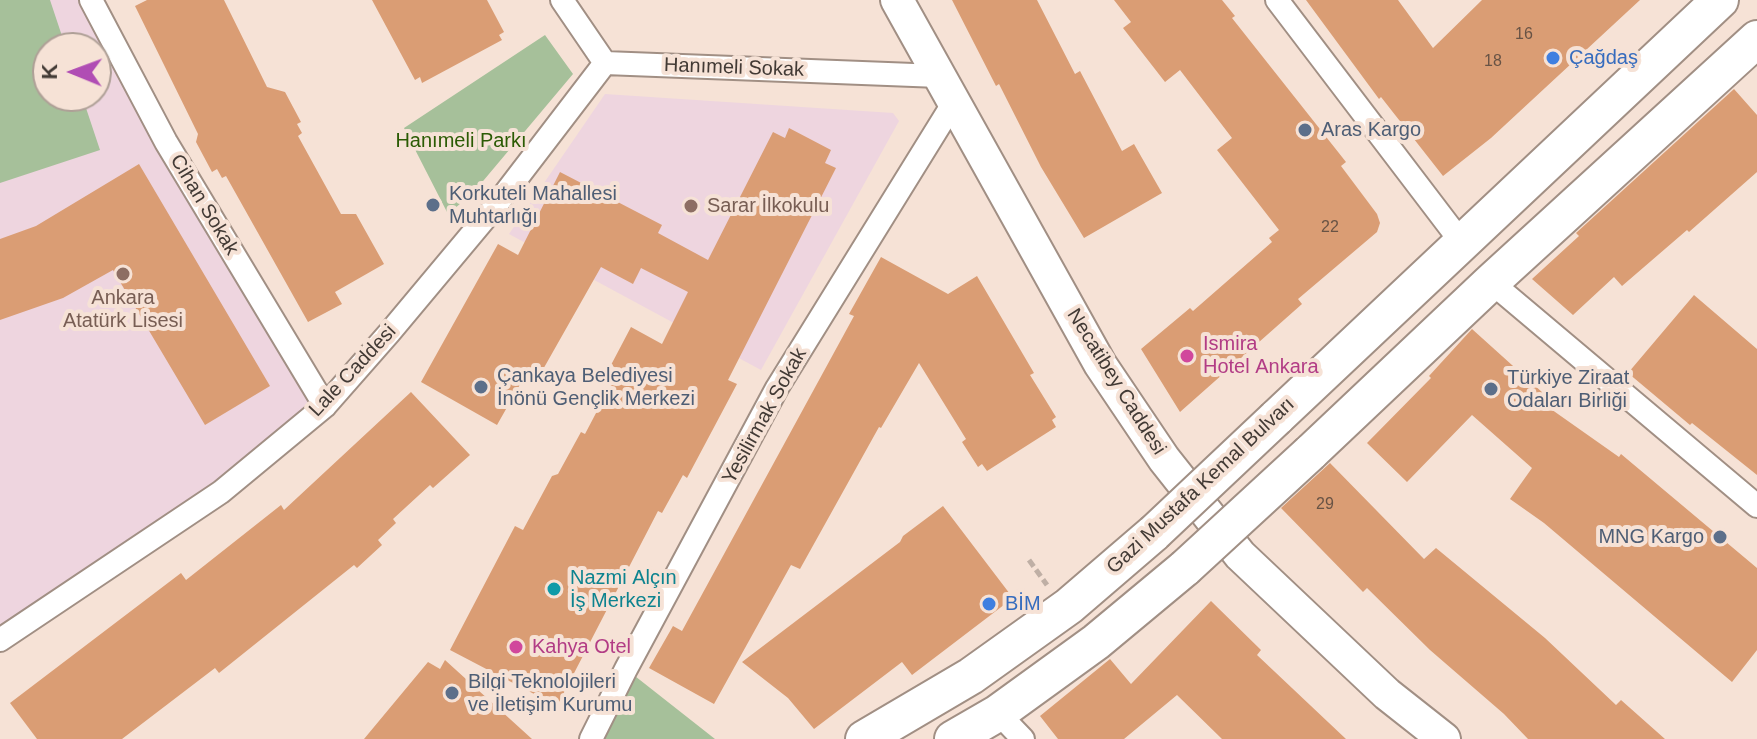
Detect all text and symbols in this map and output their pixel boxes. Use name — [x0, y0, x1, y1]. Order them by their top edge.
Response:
house number: 16 — [1515, 25, 1533, 45]
north arrow — [32, 32, 112, 112]
place label: Çağdaş — [1569, 46, 1638, 70]
marker: Çağdaş — [1544, 49, 1562, 67]
house number: 18 — [1484, 52, 1502, 72]
street label: Hanımeli Sokak — [664, 54, 804, 82]
text: K — [37, 63, 62, 80]
place label: Aras Kargo — [1321, 118, 1421, 142]
marker: Aras Kargo — [1296, 121, 1314, 139]
park label: Hanımeli Parkı — [395, 129, 527, 153]
street label: Cihan Sokak — [165, 150, 243, 260]
place label: Korkuteli Mahallesi Muhtarlığı — [449, 182, 617, 229]
place label: Sarar İlkokulu — [707, 194, 829, 218]
marker: Korkuteli Mahallesi Muhtarlığı — [424, 196, 442, 214]
marker: Sarar İlkokulu — [682, 197, 700, 215]
house number: 22 — [1321, 218, 1339, 238]
marker: Ankara Atatürk Lisesi — [114, 265, 132, 283]
place label: Ankara Atatürk Lisesi — [63, 286, 183, 333]
street label: Necatibey Caddesi — [1061, 304, 1171, 460]
street label: Lale Caddesi — [304, 320, 402, 422]
place label: Ismira Hotel Ankara — [1203, 332, 1319, 379]
street label: Yesilirmak Sokak — [718, 344, 812, 488]
marker: Ismira Hotel Ankara — [1178, 347, 1196, 365]
place label: Çankaya Belediyesi İnönü Gençlik Merkezi — [497, 364, 695, 411]
place label: Türkiye Ziraat Odaları Birliği — [1507, 366, 1629, 413]
marker: Çankaya Belediyesi İnönü Gençlik Merkezi — [472, 378, 490, 396]
marker: Türkiye Ziraat Odaları Birliği — [1482, 380, 1500, 398]
street label: Gazi Mustafa Kemal Bulvarı — [1102, 393, 1300, 579]
house number: 29 — [1316, 495, 1334, 515]
place label: MNG Kargo — [1598, 525, 1704, 549]
marker: MNG Kargo — [1711, 528, 1729, 546]
place label: Nazmi Alçın İş Merkezi — [570, 566, 677, 613]
marker: Nazmi Alçın İş Merkezi — [545, 580, 563, 598]
place label: BİM — [1005, 592, 1041, 616]
marker: BİM — [980, 595, 998, 613]
place label: Kahya Otel — [532, 635, 631, 659]
marker: Kahya Otel — [507, 638, 525, 656]
place label: Bilgi Teknolojileri ve İletişim Kurumu — [468, 670, 632, 717]
marker: Bilgi Teknolojileri ve İletişim Kurumu — [443, 684, 461, 702]

